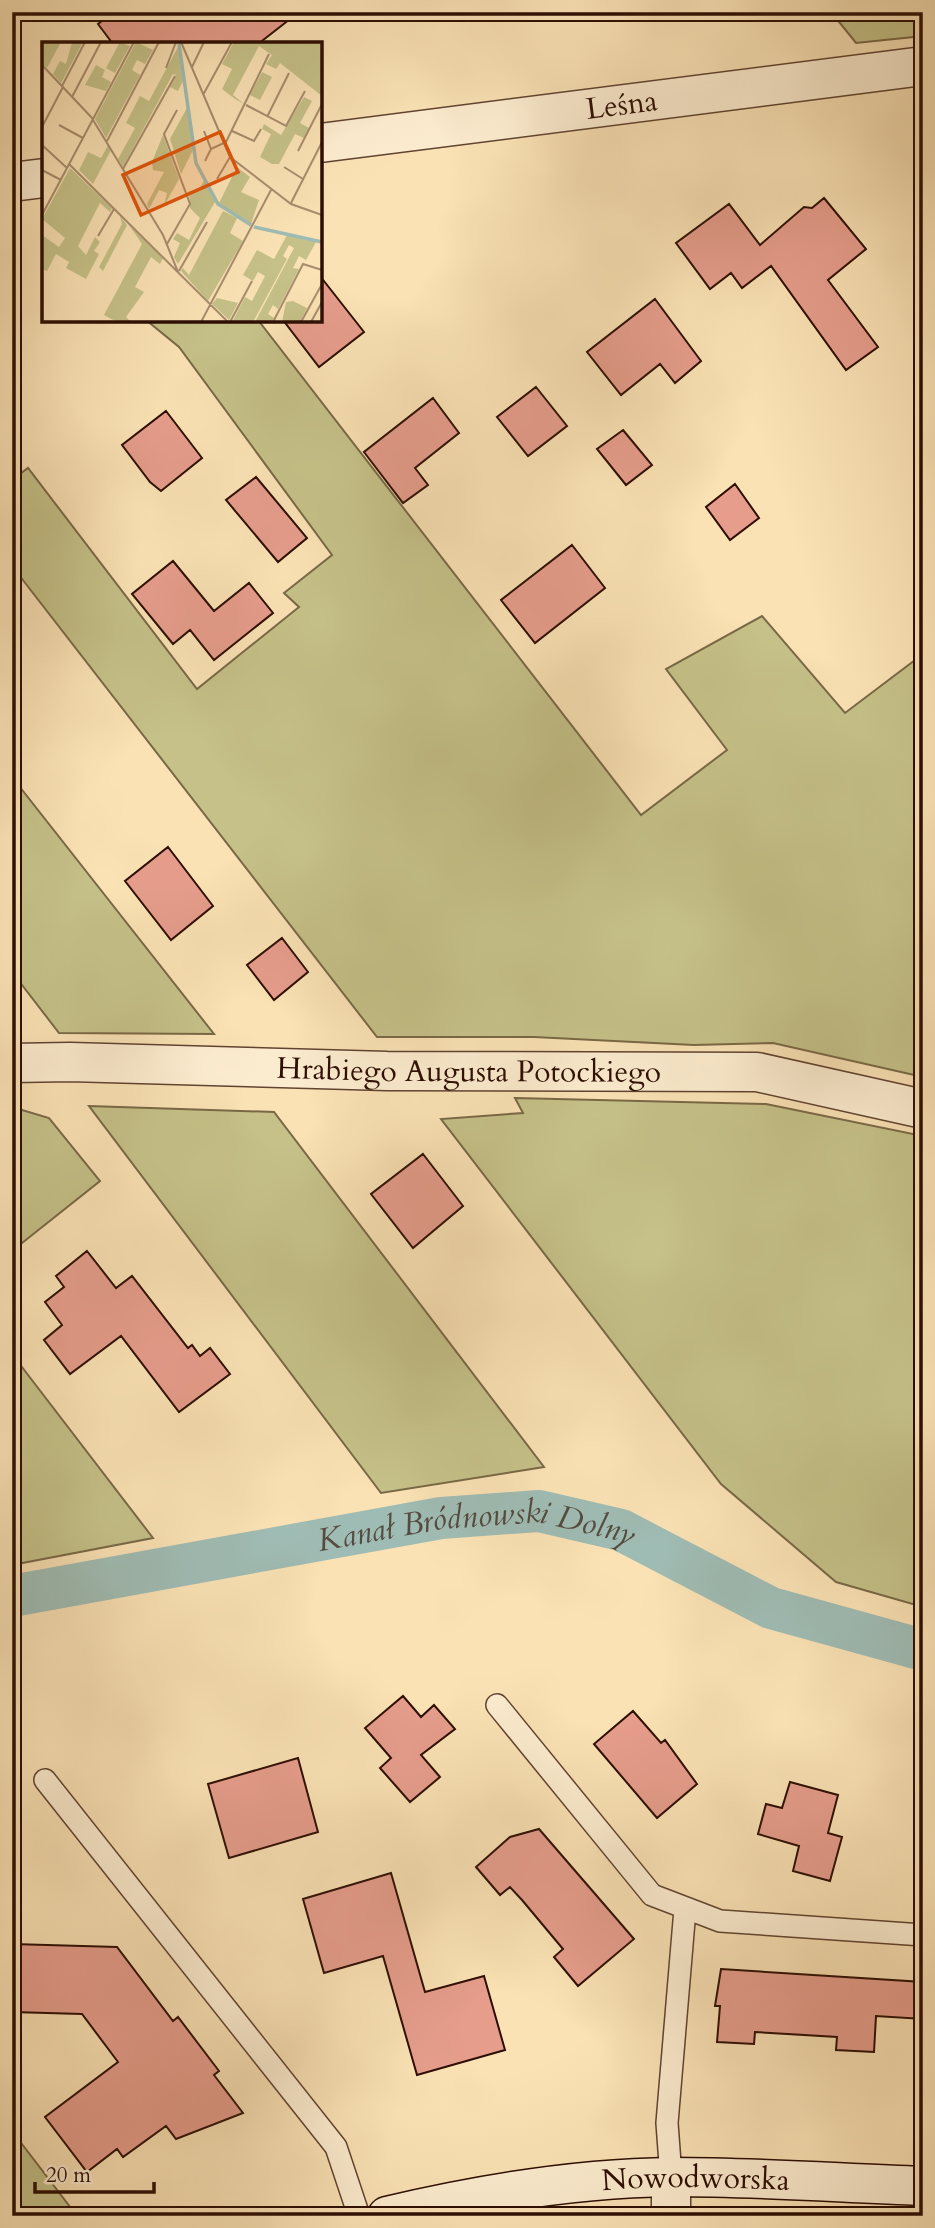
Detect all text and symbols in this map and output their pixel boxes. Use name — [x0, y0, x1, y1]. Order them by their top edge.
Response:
inset map — [42, 42, 322, 322]
street label: Leśna — [583, 80, 660, 130]
street label: Hrabiego Augusta Potockiego — [276, 1048, 661, 1093]
water label: Kanał Bródnowski Dolny — [314, 1490, 644, 1563]
scale bar — [35, 2151, 154, 2195]
street label: Nowodworska — [600, 2157, 791, 2201]
text: 20 m — [46, 2161, 91, 2190]

